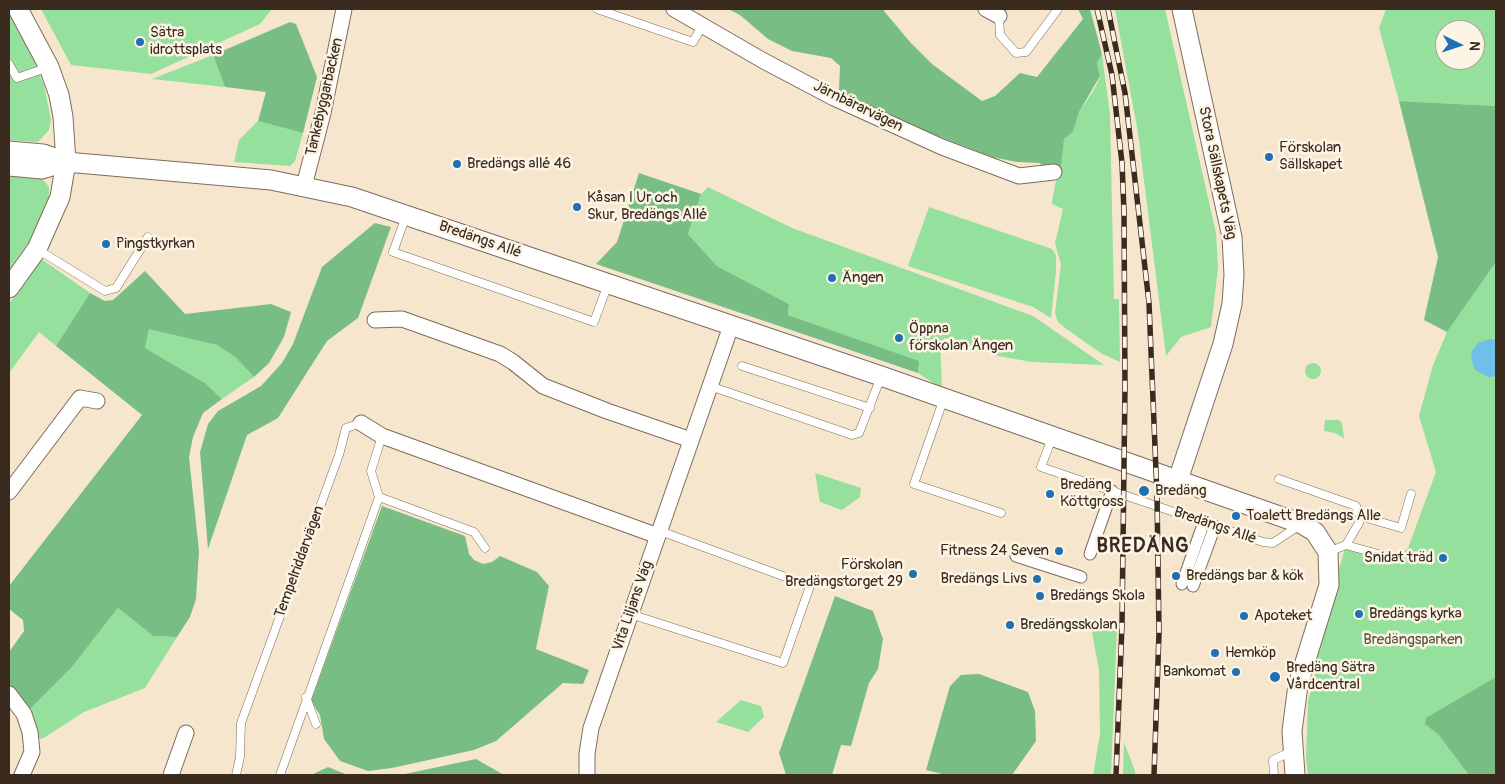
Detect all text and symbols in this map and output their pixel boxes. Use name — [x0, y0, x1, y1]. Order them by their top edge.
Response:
north arrow — [1435, 20, 1485, 70]
place label: Sätra idrottsplats — [150, 24, 222, 59]
marker: Sätra idrottsplats — [134, 36, 146, 48]
street label: Tankebyggarbacken — [303, 36, 347, 158]
text: N — [1466, 41, 1483, 51]
street label: Järnbärarvägen — [810, 78, 906, 136]
street label: Stora Sällskapets Väg — [1194, 105, 1240, 241]
place label: Förskolan Sällskapet — [1279, 139, 1342, 174]
marker: Förskolan Sällskapet — [1263, 151, 1275, 163]
place label: Bredängs allé 46 — [467, 155, 571, 173]
marker: Bredängs allé 46 — [451, 158, 463, 170]
place label: Kåsan I Ur och Skur, Bredängs Allé — [587, 189, 707, 224]
marker: Kåsan I Ur och Skur, Bredängs Allé — [571, 201, 583, 213]
street label: Bredängs Allé — [436, 217, 524, 263]
place label: Pingstkyrkan — [116, 235, 195, 253]
marker: Pingstkyrkan — [100, 238, 112, 250]
place label: Ängen — [842, 269, 884, 287]
marker: Ängen — [826, 272, 838, 284]
place label: Öppna förskolan Ängen — [909, 320, 1013, 355]
marker: Öppna förskolan Ängen — [893, 332, 905, 344]
place label: Bredäng Köttgross — [1060, 476, 1123, 511]
place label: Bredäng — [1155, 482, 1206, 500]
marker: Bredäng — [1137, 484, 1151, 498]
marker: Bredäng Köttgross — [1044, 488, 1056, 500]
street label: Tempelriddarvägen — [271, 503, 329, 621]
street label: Bredängs Allé — [1171, 503, 1259, 549]
place label: Toalett Bredängs Alle — [1246, 507, 1381, 525]
marker: Toalett Bredängs Alle — [1230, 510, 1242, 522]
district label: BREDÄNG — [1096, 535, 1190, 559]
place label: Fitness 24 Seven — [940, 542, 1049, 560]
marker: Fitness 24 Seven — [1053, 545, 1065, 557]
place label: Snidat träd — [1364, 549, 1433, 567]
marker: Snidat träd — [1437, 552, 1449, 564]
place label: Förskolan Bredängstorget 29 — [785, 556, 903, 591]
street label: Vita Liljans Väg — [609, 558, 657, 654]
place label: Bredängs bar & kök — [1186, 567, 1304, 585]
marker: Förskolan Bredängstorget 29 — [907, 568, 919, 580]
place label: Bredängs Livs — [941, 570, 1027, 588]
marker: Bredängs bar & kök — [1170, 570, 1182, 582]
marker: Bredängs Livs — [1031, 573, 1043, 585]
place label: Bredängs Skola — [1050, 587, 1145, 605]
marker: Bredängs Skola — [1034, 590, 1046, 602]
place label: Bredängs kyrka — [1369, 605, 1462, 623]
place label: Apoteket — [1254, 607, 1312, 625]
marker: Bredängs kyrka — [1353, 608, 1365, 620]
marker: Apoteket — [1238, 610, 1250, 622]
place label: Bredängsskolan — [1020, 616, 1118, 634]
marker: Bredängsskolan — [1004, 619, 1016, 631]
park label: Bredängsparken — [1363, 631, 1463, 649]
place label: Hemköp — [1225, 644, 1276, 662]
marker: Hemköp — [1209, 647, 1221, 659]
place label: Bredäng Sätra Vårdcentral — [1286, 659, 1375, 694]
place label: Bankomat — [1163, 663, 1226, 681]
marker: Bankomat — [1230, 666, 1242, 678]
marker: Bredäng Sätra Vårdcentral — [1268, 670, 1282, 684]

